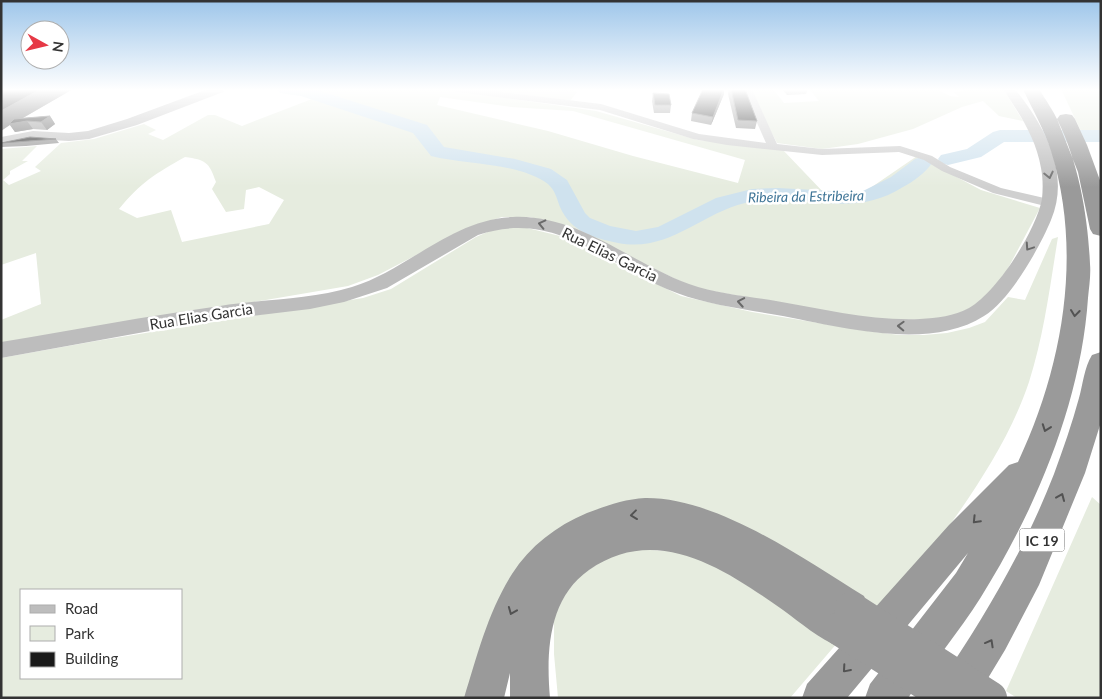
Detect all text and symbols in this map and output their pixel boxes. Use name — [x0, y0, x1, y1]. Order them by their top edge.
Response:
north arrow — [20, 20, 70, 70]
text: N — [49, 40, 68, 53]
one-way arrow — [1044, 171, 1054, 180]
water label: Ribeira da Estribeira — [748, 186, 864, 206]
one-way arrow — [537, 219, 546, 230]
street label: Rua Elias Garcia — [559, 223, 661, 285]
one-way arrow — [1026, 241, 1035, 250]
one-way arrow — [736, 297, 745, 307]
street label: Rua Elias Garcia — [148, 299, 254, 333]
one-way arrow — [1070, 310, 1081, 318]
one-way arrow — [897, 321, 905, 331]
one-way arrow — [1042, 423, 1052, 432]
one-way arrow — [1054, 493, 1065, 502]
one-way arrow — [629, 509, 637, 520]
one-way arrow — [973, 514, 982, 523]
road number: IC 19 — [1020, 528, 1064, 552]
legend — [20, 589, 182, 679]
text: Road — [65, 599, 98, 617]
one-way arrow — [508, 606, 518, 614]
text: Park — [65, 624, 95, 642]
one-way arrow — [983, 639, 993, 648]
text: Building — [65, 649, 118, 667]
one-way arrow — [843, 663, 852, 672]

